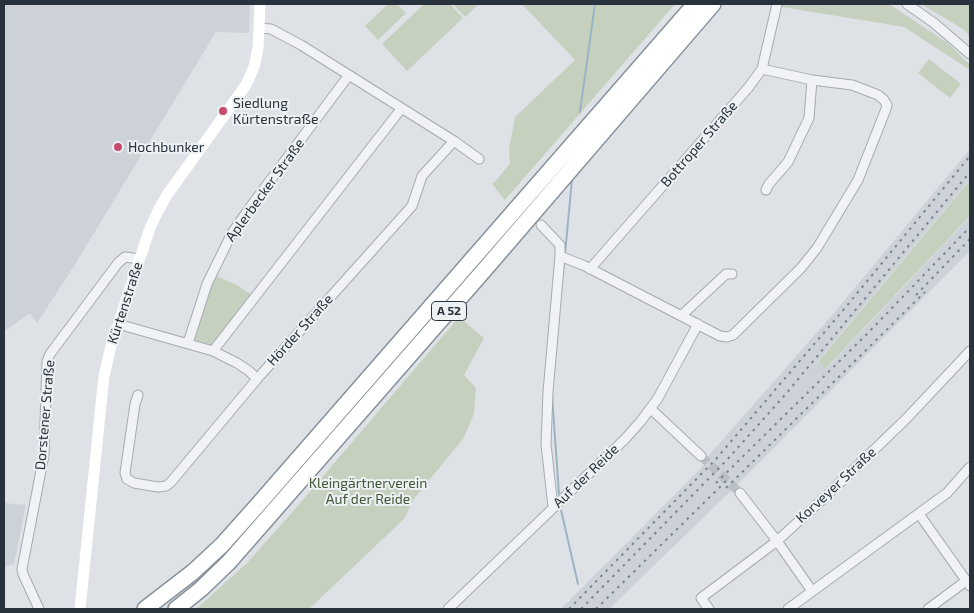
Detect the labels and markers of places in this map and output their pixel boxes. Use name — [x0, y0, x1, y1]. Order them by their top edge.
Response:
place label: Siedlung Kürtenstraße — [233, 95, 319, 128]
marker: Siedlung Kürtenstraße — [217, 105, 229, 117]
place label: Hochbunker — [128, 139, 204, 155]
marker: Hochbunker — [112, 141, 124, 153]

